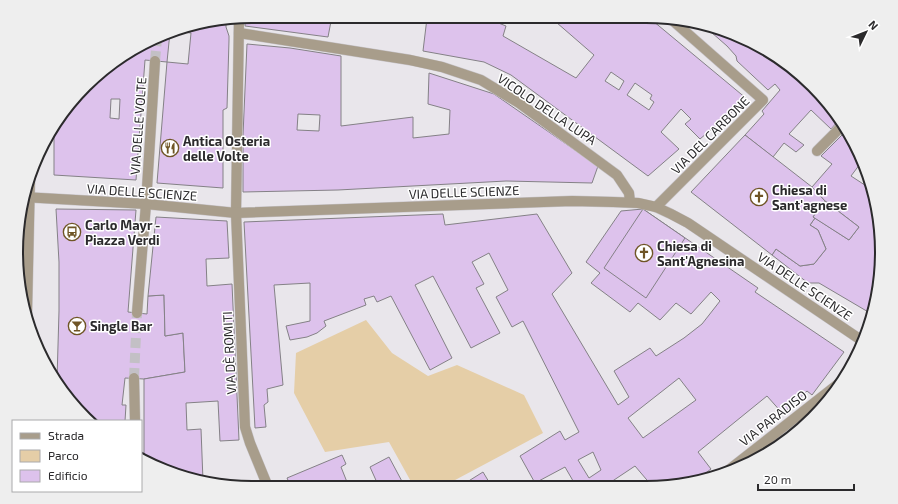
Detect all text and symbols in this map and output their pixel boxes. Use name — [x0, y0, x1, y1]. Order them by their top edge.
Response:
north arrow — [846, 12, 886, 52]
text: N — [866, 17, 881, 32]
street label: VICOLO DELLA LUPA — [495, 70, 599, 148]
street label: VIA DELLE VOLTE — [127, 77, 149, 175]
street label: VIA DEL CARBONE — [668, 93, 752, 177]
place label: Antica Osteria delle Volte — [183, 133, 270, 164]
restaurant icon: Antica Osteria delle Volte — [160, 138, 180, 158]
street label: VIA DELLE SCIENZE — [86, 180, 198, 204]
street label: VIA DELLE SCIENZE — [408, 182, 520, 202]
place label: Chiesa di Sant'agnese — [772, 182, 847, 213]
church icon: Chiesa di Sant'agnese — [749, 187, 769, 207]
place label: Carlo Mayr - Piazza Verdi — [85, 217, 160, 248]
bus stop icon: Carlo Mayr - Piazza Verdi — [62, 222, 82, 242]
place label: Chiesa di Sant'Agnesina — [657, 238, 744, 269]
church icon: Chiesa di Sant'Agnesina — [634, 243, 654, 263]
street label: VIA DELLE SCIENZE — [755, 248, 855, 324]
street label: VIA DÈ ROMITI — [218, 311, 239, 395]
bar icon: Single Bar — [67, 316, 87, 336]
place label: Single Bar — [90, 318, 153, 334]
street label: VIA PARADISO — [736, 387, 810, 449]
legend — [12, 420, 142, 492]
text: Strada — [48, 428, 84, 442]
text: Parco — [48, 448, 79, 462]
scale bar — [758, 466, 854, 492]
text: Edificio — [48, 468, 88, 482]
text: 20 m — [764, 472, 791, 486]

